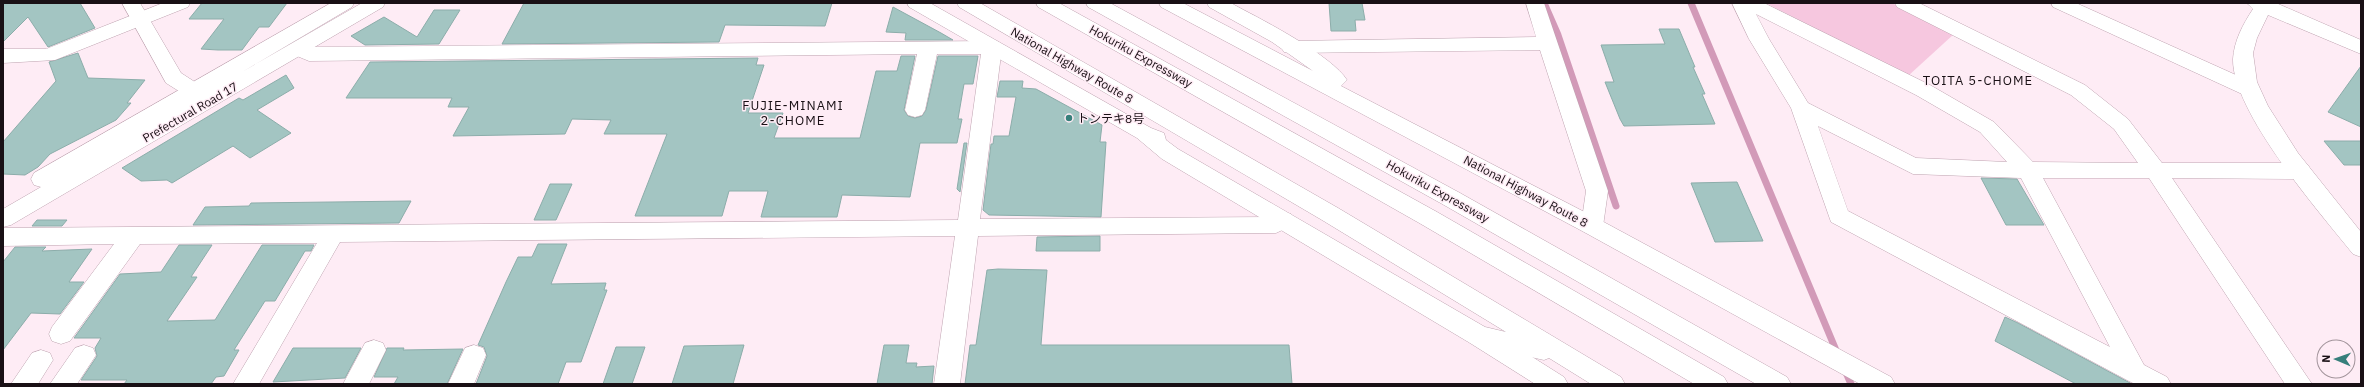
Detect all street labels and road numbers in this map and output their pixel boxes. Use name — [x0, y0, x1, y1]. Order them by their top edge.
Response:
street label: Hokuriku Expressway — [1087, 21, 1195, 91]
street label: National Highway Route 8 — [1008, 24, 1136, 106]
street label: Prefectural Road 17 — [140, 79, 240, 145]
street label: National Highway Route 8 — [1461, 152, 1591, 230]
street label: Hokuriku Expressway — [1384, 156, 1492, 226]

